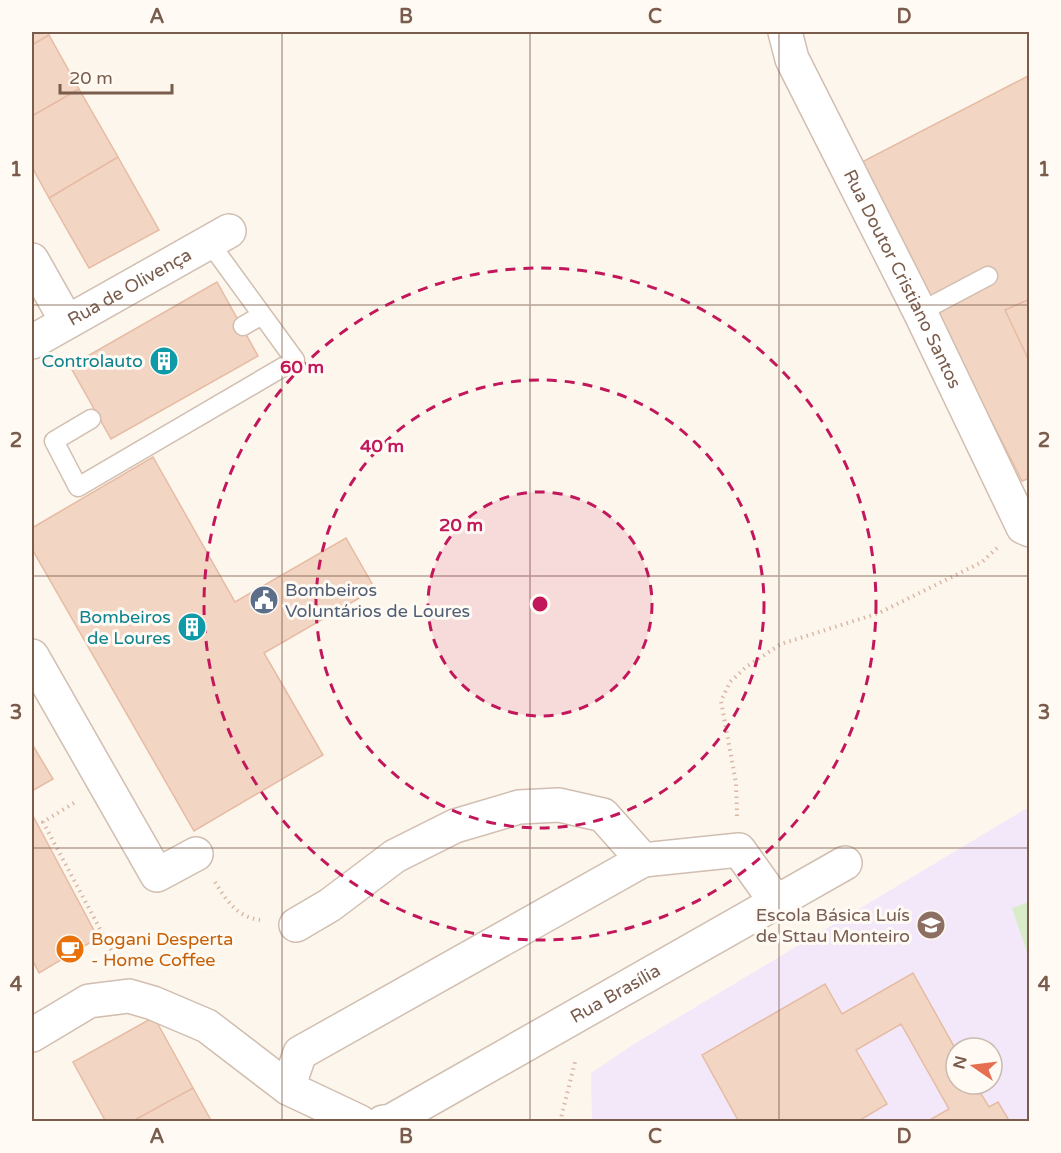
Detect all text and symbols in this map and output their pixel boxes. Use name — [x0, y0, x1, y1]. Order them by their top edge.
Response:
text: A — [150, 5, 165, 29]
text: B — [399, 5, 413, 29]
text: C — [648, 5, 662, 29]
text: D — [896, 5, 912, 29]
scale bar — [60, 57, 172, 95]
text: 20 m — [69, 67, 113, 89]
text: 1 — [10, 158, 22, 182]
text: 1 — [1038, 158, 1050, 182]
street label: Rua Doutor Cristiano Santos — [839, 166, 966, 392]
street label: Rua de Olivença — [64, 243, 195, 331]
building icon: Controlauto — [148, 345, 180, 377]
place label: Controlauto — [41, 350, 143, 372]
text: 60 m — [280, 356, 324, 378]
text: 2 — [10, 429, 22, 453]
text: 2 — [1038, 429, 1050, 453]
text: 40 m — [360, 435, 404, 457]
text: 20 m — [439, 514, 483, 536]
place label: Bombeiros Voluntários de Loures — [285, 579, 470, 622]
public building icon: Bombeiros Voluntários de Loures — [248, 584, 280, 616]
centre of rings — [530, 594, 550, 614]
place label: Bombeiros de Loures — [79, 606, 171, 649]
building icon: Bombeiros de Loures — [176, 611, 208, 643]
text: 3 — [10, 701, 22, 725]
text: 3 — [1038, 701, 1050, 725]
place label: Escola Básica Luís de Sttau Monteiro — [756, 904, 910, 947]
school or university icon: Escola Básica Luís de Sttau Monteiro — [915, 909, 947, 941]
place label: Bogani Desperta - Home Coffee — [91, 928, 233, 971]
cafe icon: Bogani Desperta - Home Coffee — [54, 933, 86, 965]
street label: Rua Brasília — [566, 959, 664, 1028]
text: 4 — [10, 973, 23, 997]
text: 4 — [1038, 973, 1051, 997]
north arrow — [944, 1036, 1004, 1096]
text: N — [949, 1054, 972, 1071]
text: A — [150, 1125, 165, 1149]
text: B — [399, 1125, 413, 1149]
text: C — [648, 1125, 662, 1149]
text: D — [896, 1125, 912, 1149]

